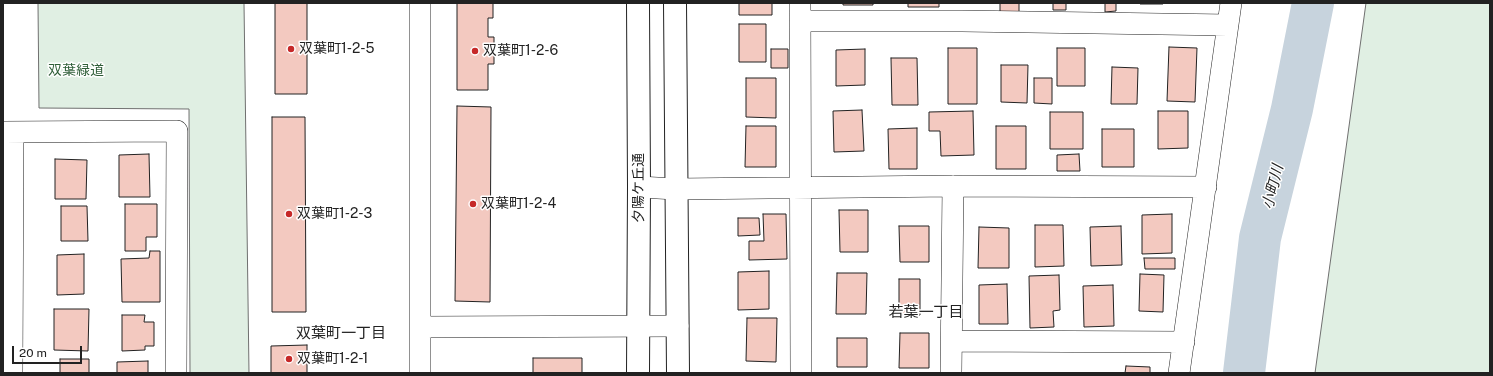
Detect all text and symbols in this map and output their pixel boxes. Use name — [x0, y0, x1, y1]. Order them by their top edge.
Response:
place label: 双葉町1-2-5 — [299, 41, 375, 57]
place label: 双葉町1-2-6 — [483, 43, 558, 59]
marker: 双葉町1-2-5 — [286, 44, 296, 54]
marker: 双葉町1-2-6 — [470, 46, 480, 56]
park label: 双葉緑道 — [48, 63, 104, 79]
street label: 夕陽ケ丘通 — [631, 153, 647, 223]
water label: 小町川 — [1259, 163, 1287, 211]
place label: 双葉町1-2-4 — [481, 196, 556, 212]
marker: 双葉町1-2-4 — [468, 199, 478, 209]
place label: 双葉町1-2-3 — [297, 206, 372, 222]
marker: 双葉町1-2-3 — [284, 209, 294, 219]
district label: 若葉一丁目 — [889, 303, 963, 321]
district label: 双葉町一丁目 — [296, 324, 386, 342]
scale bar — [14, 338, 84, 364]
text: 20 m — [19, 346, 47, 360]
place label: 双葉町1-2-1 — [297, 351, 368, 367]
marker: 双葉町1-2-1 — [284, 354, 294, 364]

